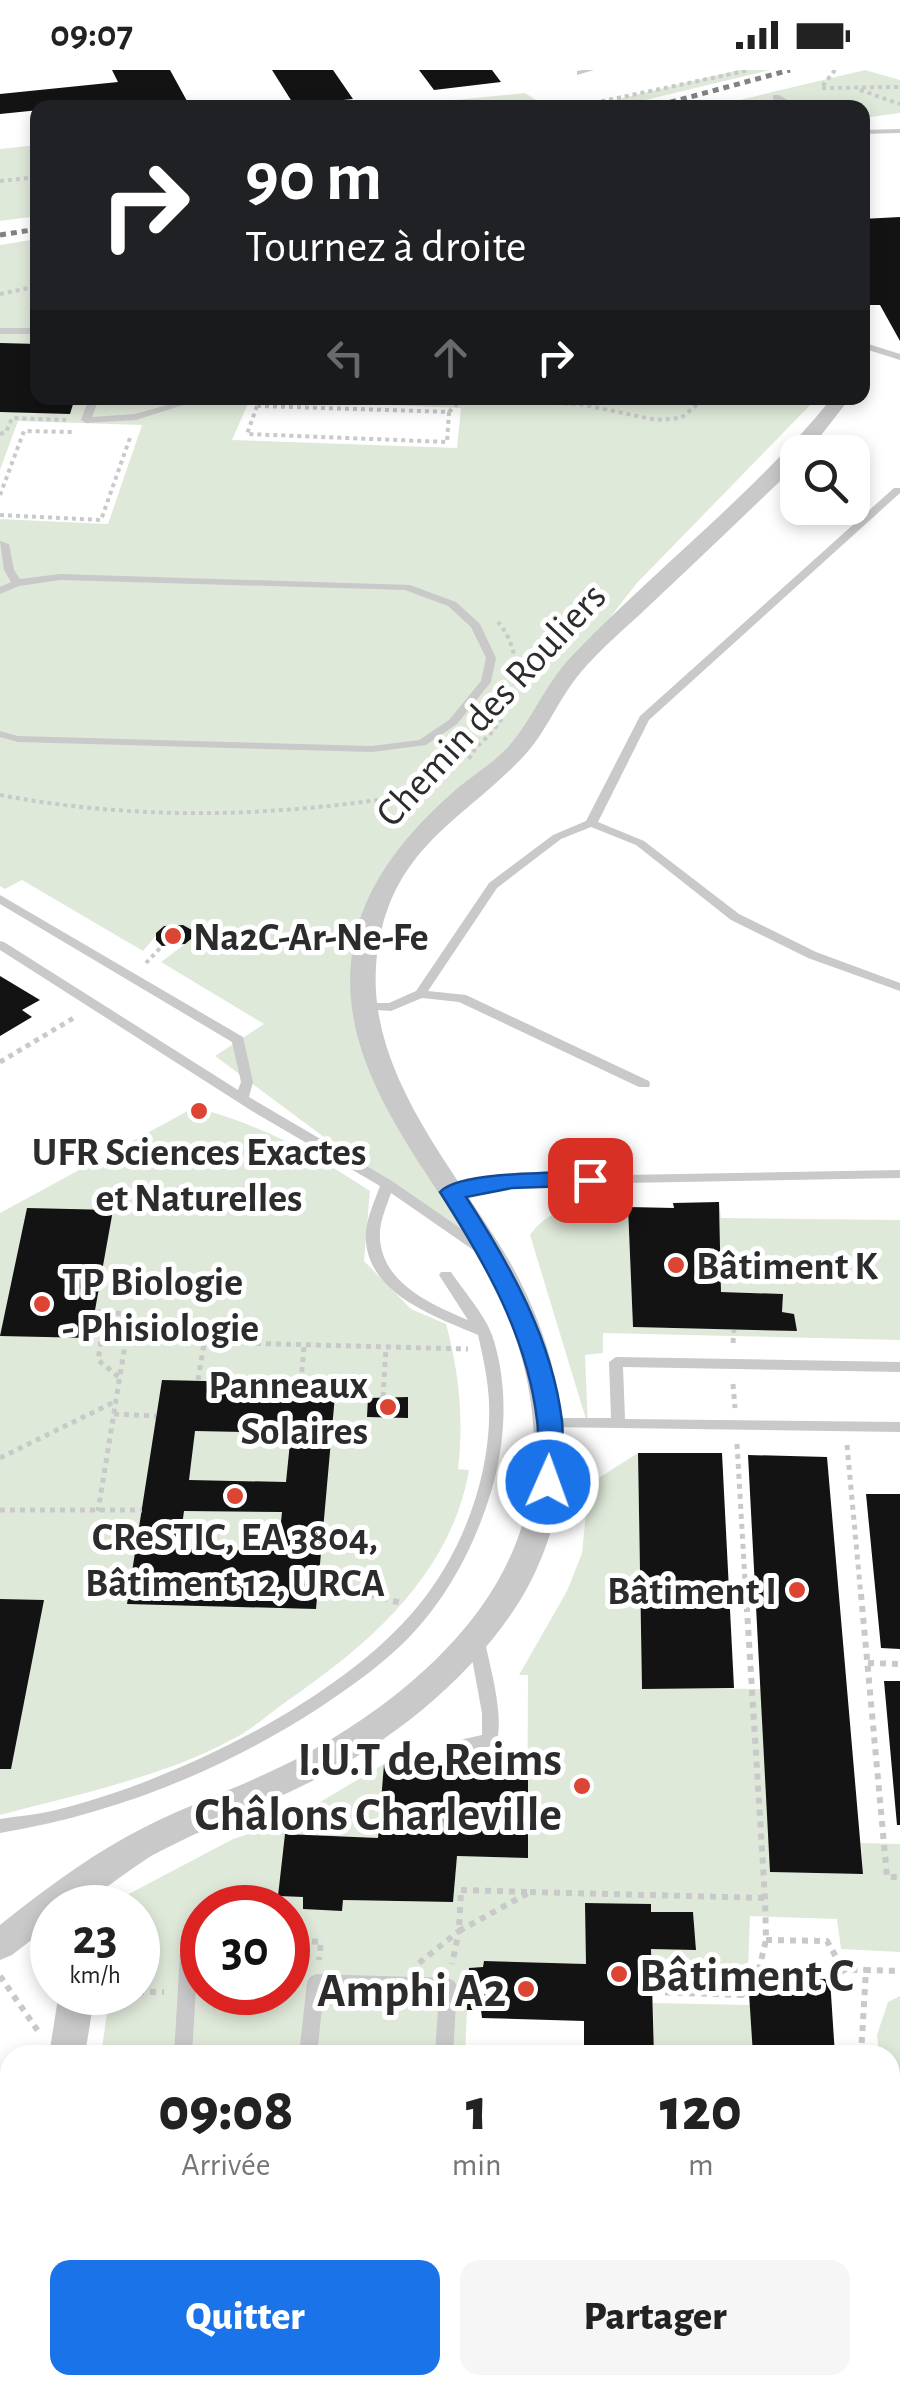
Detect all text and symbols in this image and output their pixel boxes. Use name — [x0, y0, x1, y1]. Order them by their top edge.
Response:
text: 09:07 — [50, 16, 133, 54]
icon: right — [80, 140, 210, 270]
text: 90 m — [245, 143, 382, 213]
text: Tournez à droite — [245, 225, 527, 270]
icon: left — [318, 330, 373, 385]
icon: ahead — [423, 330, 478, 385]
icon: right — [528, 330, 583, 385]
map controls — [780, 435, 870, 525]
button: search — [780, 435, 870, 525]
street label: Chemin des Rouliers — [369, 576, 614, 835]
place label: Na2C-Ar-Ne-Fe — [193, 918, 429, 958]
marker: Na2C-Ar-Ne-Fe — [162, 925, 184, 947]
marker: UFR Sciences Exactes et Naturelles — [188, 1100, 210, 1122]
place label: UFR Sciences Exactes et Naturelles — [32, 1133, 366, 1219]
pin — [548, 1138, 633, 1223]
icon: arrive — [563, 1153, 618, 1208]
place label: Bâtiment K — [696, 1247, 878, 1287]
marker: Bâtiment K — [665, 1254, 687, 1276]
place label: TP Biologie - Phisiologie — [62, 1263, 259, 1349]
marker: TP Biologie - Phisiologie — [31, 1293, 53, 1315]
place label: Panneaux Solaires — [208, 1366, 369, 1452]
marker: Panneaux Solaires — [377, 1396, 399, 1418]
position arrow — [496, 1430, 600, 1534]
marker: CReSTIC, EA 3804, Bâtiment 12, URCA — [224, 1485, 246, 1507]
place label: CReSTIC, EA 3804, Bâtiment 12, URCA — [85, 1518, 385, 1604]
place label: Bâtiment I — [607, 1572, 777, 1612]
marker: Bâtiment I — [786, 1579, 808, 1601]
place label: I.U.T de Reims Châlons Charleville — [194, 1737, 562, 1840]
marker: I.U.T de Reims Châlons Charleville — [571, 1775, 593, 1797]
speed limit sign: 30 — [180, 1885, 310, 2015]
text: 23 — [72, 1913, 118, 1963]
place label: Bâtiment C — [639, 1953, 854, 2001]
text: km/h — [69, 1963, 121, 1988]
marker: Bâtiment C — [608, 1963, 630, 1985]
place label: Amphi A2 — [317, 1968, 506, 2016]
marker: Amphi A2 — [515, 1978, 537, 2000]
text: 09:08 — [158, 2081, 294, 2141]
text: 1 — [466, 2081, 488, 2141]
text: 120 — [660, 2081, 742, 2141]
text: Arrivée — [181, 2149, 270, 2181]
text: min — [452, 2149, 502, 2181]
text: m — [688, 2149, 714, 2181]
button: Quitter — [50, 2260, 440, 2375]
button: Partager — [460, 2260, 850, 2375]

